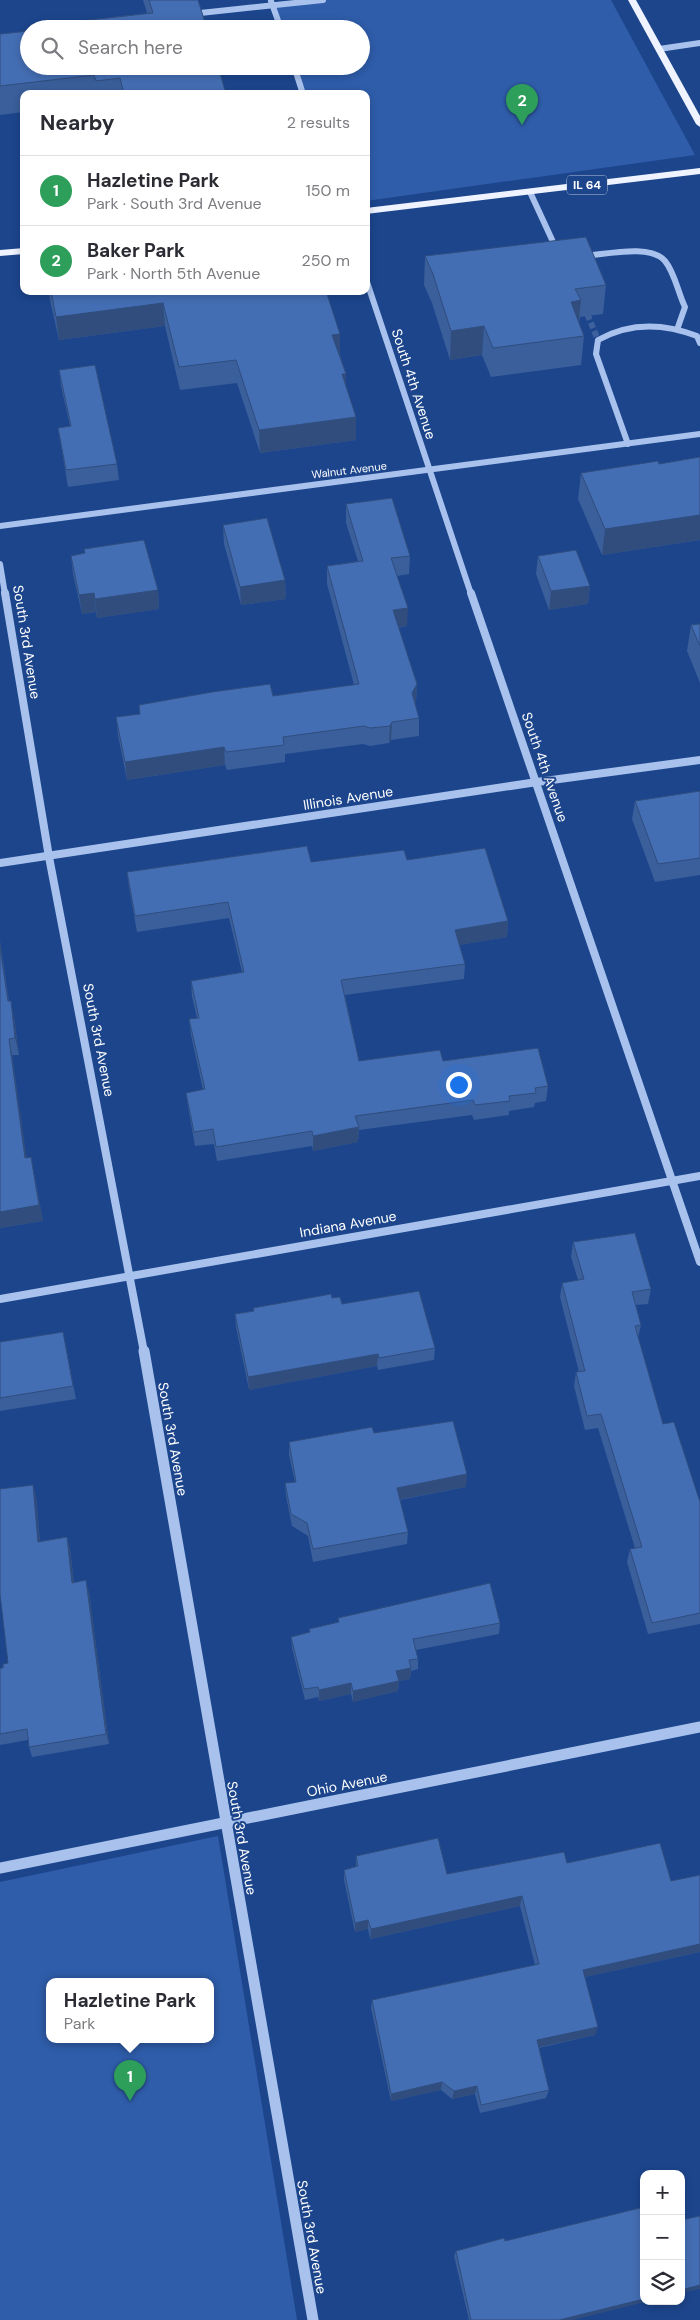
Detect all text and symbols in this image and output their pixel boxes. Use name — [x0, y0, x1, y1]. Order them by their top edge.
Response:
search box — [20, 20, 370, 75]
icon: search — [38, 34, 66, 62]
text: Search here — [78, 35, 183, 60]
pin: 2 — [506, 84, 538, 125]
text: Nearby — [40, 109, 114, 137]
text: 2 results — [287, 112, 350, 133]
text: Hazletine Park — [87, 168, 219, 193]
road number: IL 64 — [567, 176, 607, 194]
text: 1 — [53, 180, 59, 201]
text: 150 m — [306, 180, 350, 201]
text: Park · South 3rd Avenue — [87, 193, 262, 214]
text: Baker Park — [87, 238, 185, 263]
text: 2 — [51, 250, 61, 271]
text: 250 m — [302, 250, 350, 271]
text: Park · North 5th Avenue — [87, 263, 260, 284]
street label: South 4th Avenue — [388, 327, 440, 442]
street label: Walnut Avenue — [311, 458, 387, 482]
street label: South 3rd Avenue — [9, 584, 45, 700]
street label: South 4th Avenue — [518, 710, 572, 824]
street label: Illinois Avenue — [302, 782, 394, 814]
street label: South 3rd Avenue — [79, 982, 119, 1098]
your location — [446, 1072, 472, 1098]
street label: Indiana Avenue — [298, 1207, 398, 1241]
street label: South 3rd Avenue — [154, 1381, 192, 1497]
street label: Ohio Avenue — [305, 1767, 389, 1801]
street label: South 3rd Avenue — [223, 1780, 261, 1896]
popup — [46, 1978, 214, 2043]
text: Hazletine Park — [64, 1988, 196, 2013]
text: Park — [64, 2013, 95, 2034]
pin: 1 — [114, 2060, 146, 2101]
map controls — [640, 2170, 685, 2305]
button: + — [640, 2170, 685, 2215]
street label: South 3rd Avenue — [293, 2179, 331, 2295]
button: − — [640, 2215, 685, 2260]
button: layers — [640, 2260, 685, 2305]

